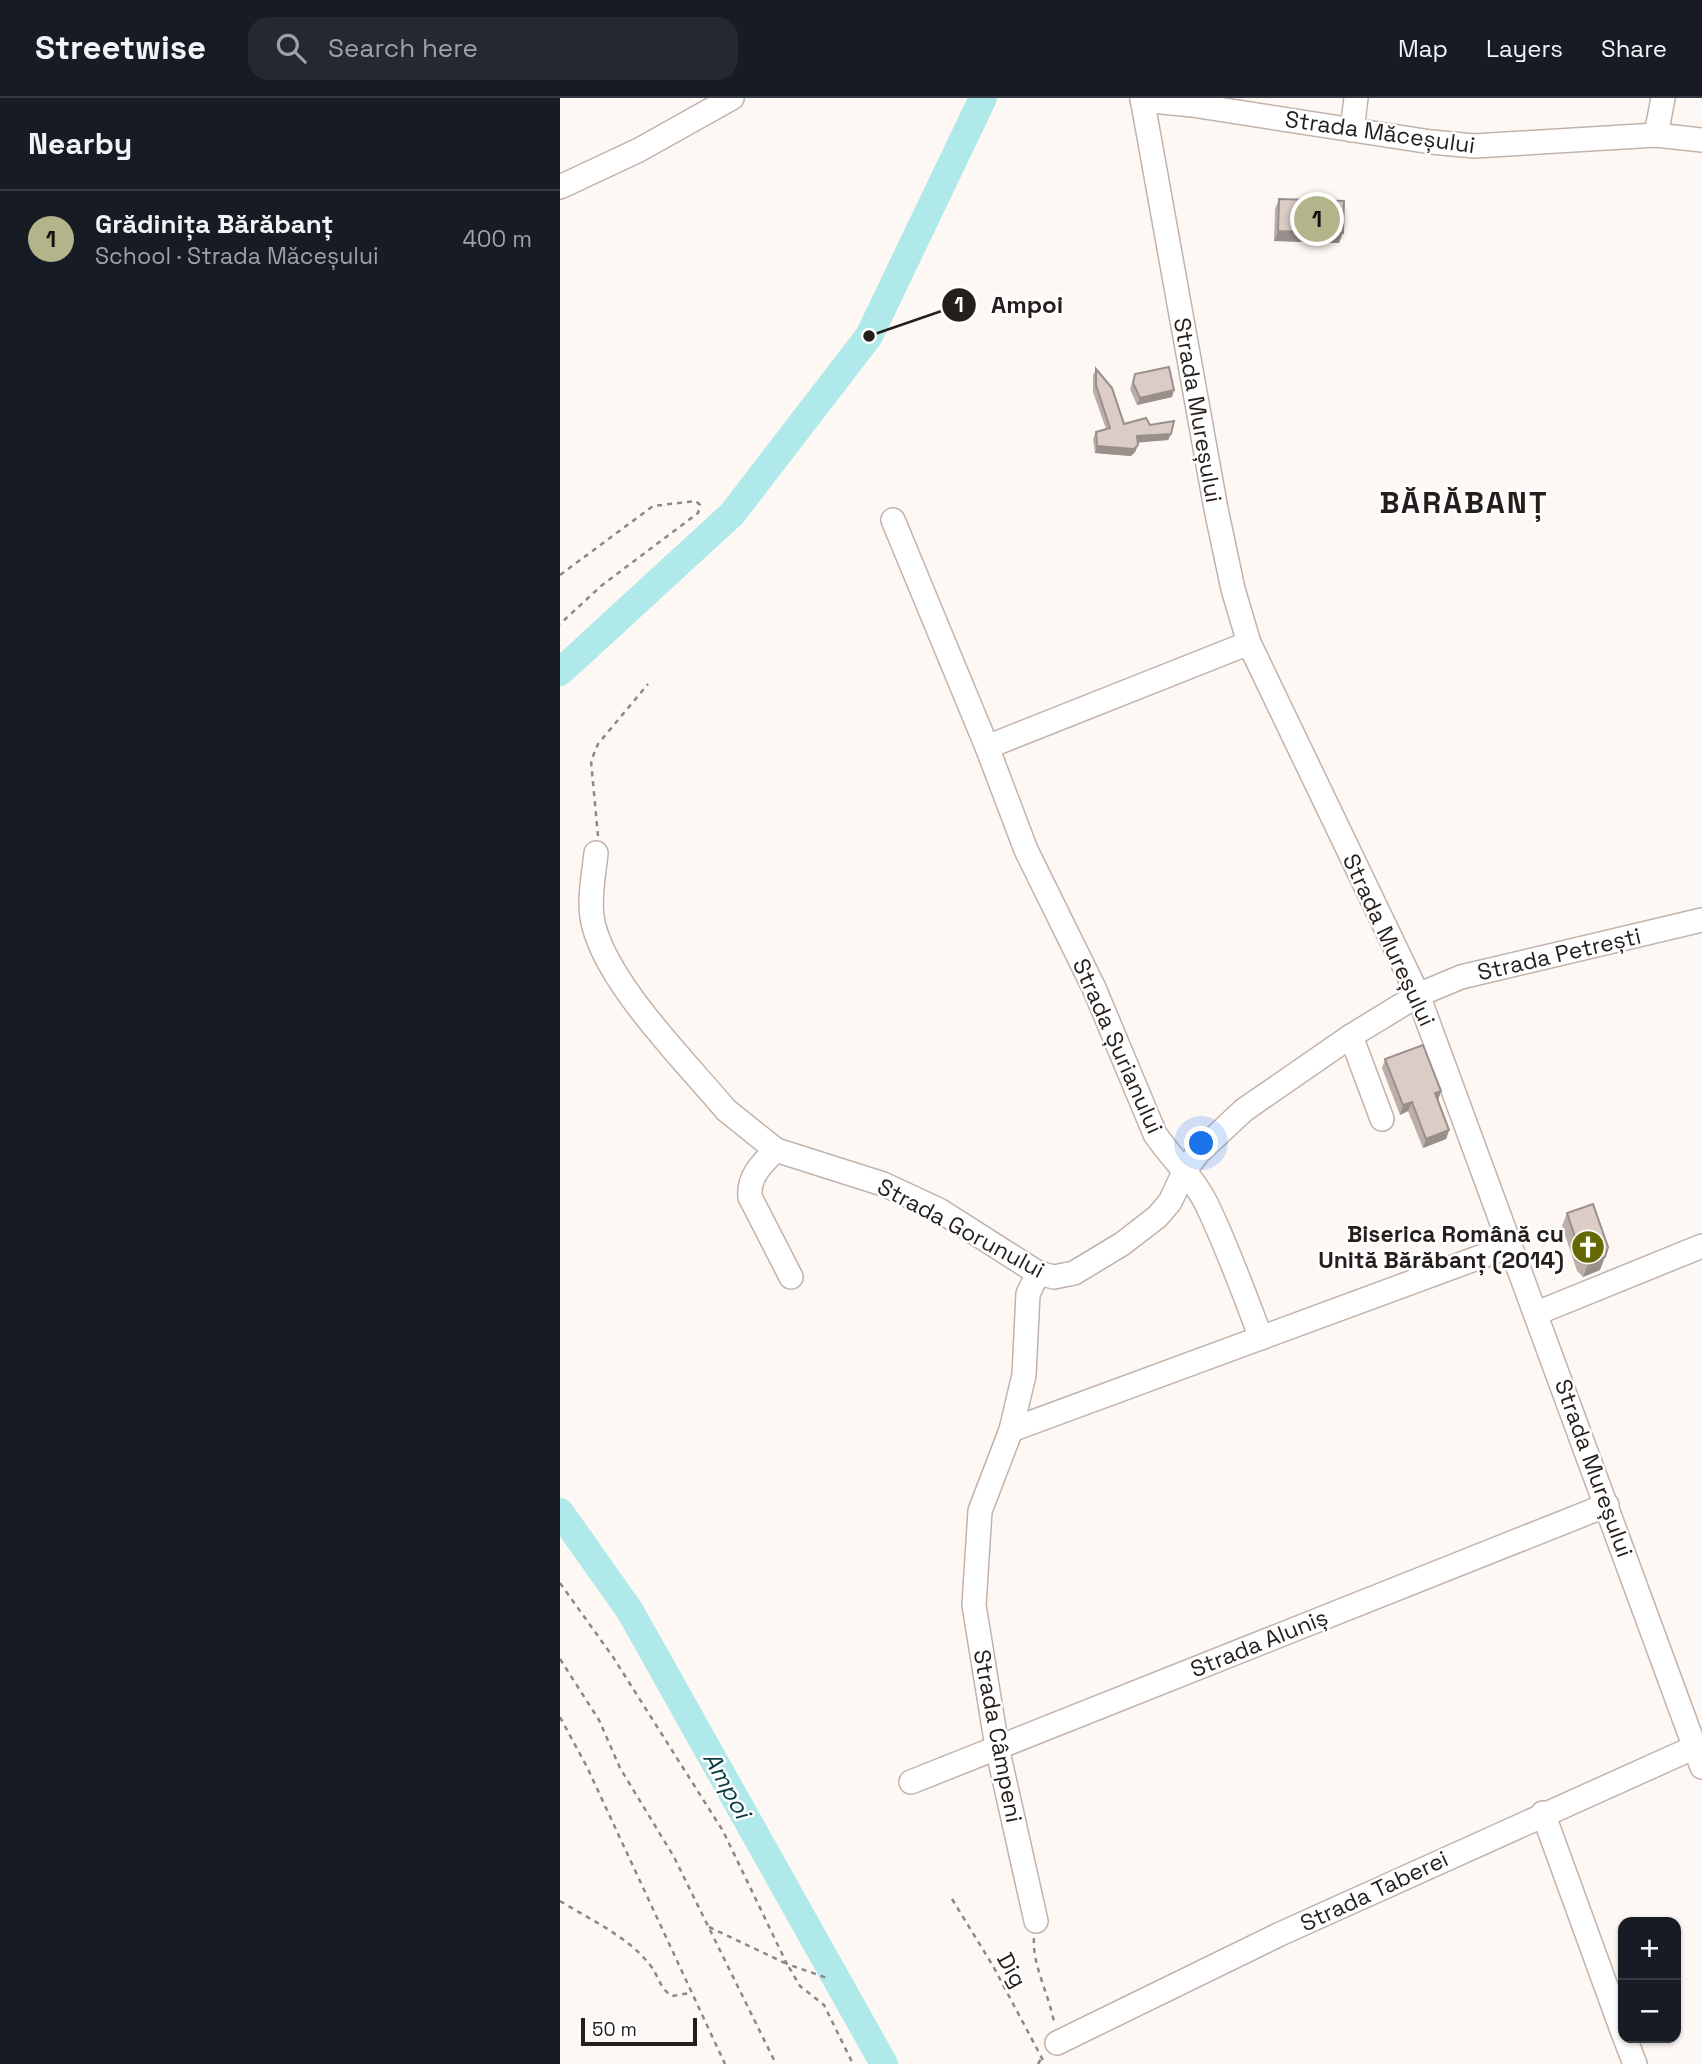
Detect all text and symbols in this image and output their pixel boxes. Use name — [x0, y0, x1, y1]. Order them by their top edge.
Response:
search box — [248, 17, 738, 80]
text: Streetwise — [35, 27, 206, 69]
icon: search — [272, 29, 310, 67]
text: Search here — [328, 31, 478, 65]
text: Map — [1398, 33, 1448, 64]
text: Layers — [1486, 33, 1563, 64]
text: Share — [1601, 33, 1667, 64]
street label: Strada Măceșului — [1283, 104, 1477, 160]
text: Nearby — [28, 124, 132, 163]
pin: 1 — [1294, 193, 1340, 245]
text: Grădinița Bărăbanț — [95, 207, 333, 241]
text: 1 — [46, 224, 56, 254]
text: 400 m — [462, 224, 532, 254]
text: School · Strada Măceșului — [95, 241, 379, 271]
callout: Ampoi — [942, 282, 1077, 327]
text: Ampoi — [991, 289, 1063, 320]
text: 1 — [954, 291, 964, 318]
street label: Strada Mureșului — [1167, 315, 1229, 505]
district label: BĂRĂBANȚ — [1379, 483, 1549, 522]
street label: Strada Mureșului — [1336, 849, 1442, 1031]
street label: Strada Petrești — [1474, 921, 1644, 987]
street label: Strada Șurianului — [1066, 954, 1170, 1138]
your location — [1184, 1126, 1218, 1160]
street label: Strada Gorunului — [872, 1171, 1050, 1285]
place label: Biserica Română cu Unită Bărăbanț (2014) — [1318, 1219, 1564, 1276]
church icon: Biserica Română cu Unită Bărăbanț (2014) — [1569, 1228, 1607, 1266]
street label: Strada Mureșului — [1548, 1375, 1640, 1561]
street label: Strada Aluniș — [1186, 1602, 1332, 1684]
street label: Strada Câmpeni — [967, 1647, 1029, 1825]
water label: Ampoi — [696, 1746, 760, 1826]
street label: Strada Taberei — [1295, 1844, 1453, 1938]
map controls — [1618, 1917, 1681, 2043]
button: + — [1618, 1917, 1681, 1980]
street label: Dig — [990, 1947, 1034, 1993]
button: − — [1618, 1980, 1681, 2043]
scale bar — [581, 2015, 696, 2047]
text: 50 m — [592, 2017, 637, 2042]

